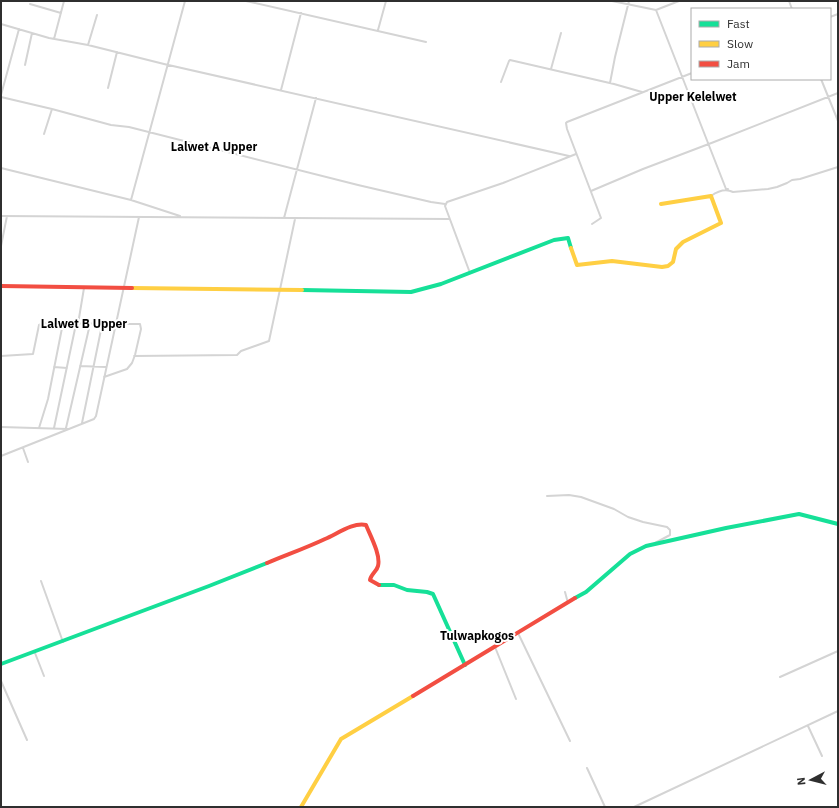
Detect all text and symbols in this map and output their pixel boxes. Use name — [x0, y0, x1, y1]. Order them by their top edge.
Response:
legend — [691, 8, 831, 80]
text: Fast — [727, 16, 750, 31]
text: Slow — [727, 36, 753, 51]
text: Jam — [727, 56, 750, 71]
district label: Upper Kelelwet — [649, 89, 737, 104]
district label: Lalwet A Upper — [171, 139, 257, 154]
district label: Lalwet B Upper — [41, 316, 127, 331]
district label: Tulwapkogos — [440, 628, 514, 643]
north arrow — [791, 760, 831, 800]
text: N — [794, 776, 809, 786]

